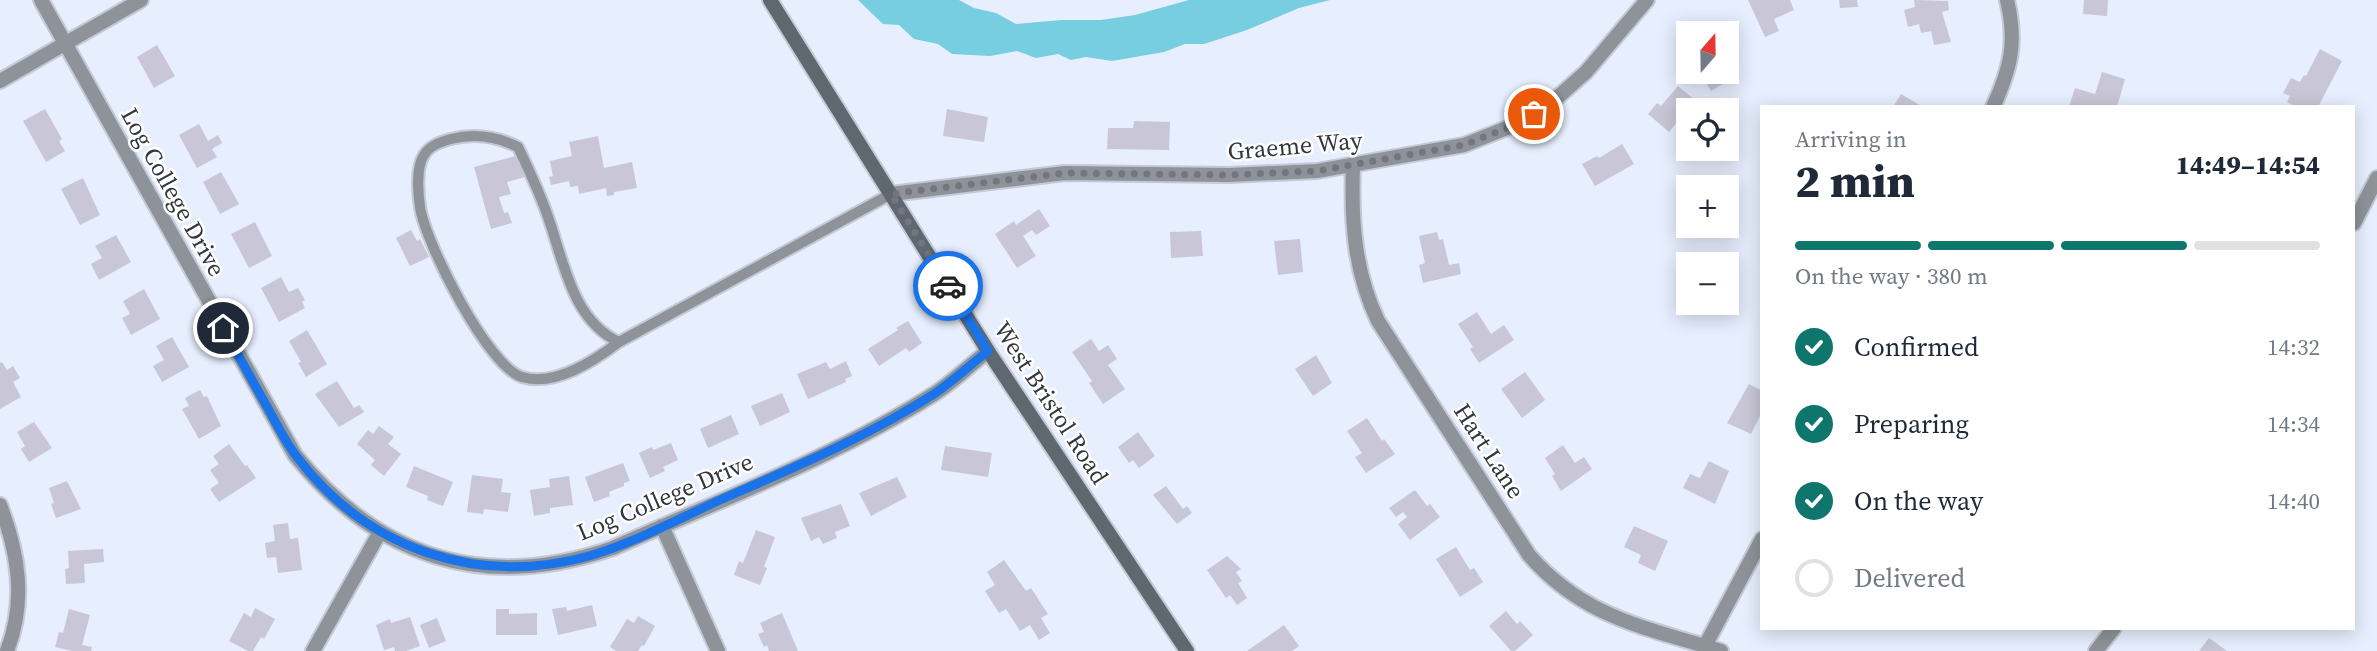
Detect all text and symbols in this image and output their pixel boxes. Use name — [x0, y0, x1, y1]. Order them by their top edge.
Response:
north arrow — [1676, 21, 1740, 84]
map controls — [1676, 21, 1739, 315]
pin — [1504, 84, 1564, 144]
icon: bag — [1515, 95, 1553, 133]
button: locate — [1676, 98, 1739, 161]
street label: Log College Drive — [113, 102, 233, 282]
street label: Graeme Way — [1226, 123, 1364, 168]
text: Arriving in — [1795, 123, 1907, 155]
text: 14:49–14:54 — [2176, 147, 2320, 183]
text: 2 min — [1795, 149, 1915, 212]
button: + — [1676, 175, 1739, 238]
courier — [913, 251, 983, 321]
button: − — [1676, 252, 1739, 315]
text: On the way · 380 m — [1795, 260, 1988, 292]
icon: car — [929, 267, 967, 305]
pin — [193, 298, 253, 358]
icon: home — [204, 309, 242, 347]
street label: West Bristol Road — [986, 315, 1117, 491]
icon: check — [1795, 328, 1833, 366]
text: Confirmed — [1854, 329, 1979, 365]
text: 14:32 — [2267, 331, 2320, 363]
street label: Hart Lane — [1446, 397, 1533, 505]
icon: check — [1795, 405, 1833, 443]
text: Preparing — [1854, 406, 1969, 442]
text: 14:34 — [2267, 408, 2320, 440]
street label: Log College Drive — [572, 445, 758, 548]
icon: check — [1795, 482, 1833, 520]
text: On the way — [1854, 483, 1983, 519]
text: 14:40 — [2267, 485, 2320, 517]
text: Delivered — [1854, 560, 1965, 596]

